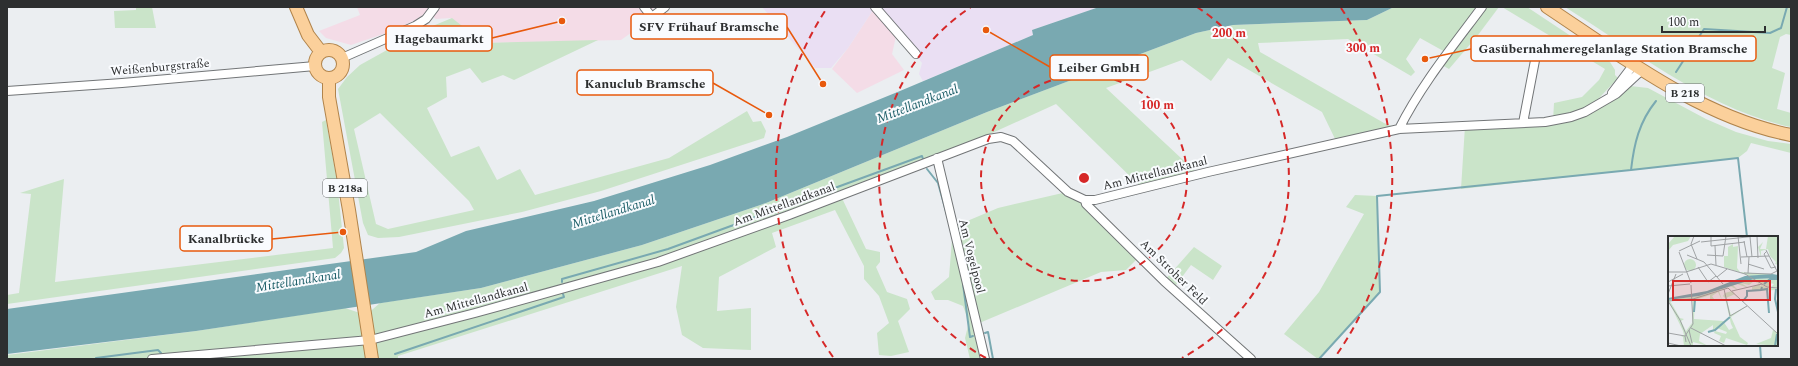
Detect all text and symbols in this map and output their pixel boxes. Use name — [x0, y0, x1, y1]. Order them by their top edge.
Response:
scale bar — [1662, 8, 1765, 34]
text: 100 m — [1668, 13, 1699, 32]
callout: SFV Frühauf Bramsche — [631, 14, 787, 39]
text: SFV Frühauf Bramsche — [639, 17, 779, 37]
text: 200 m — [1212, 24, 1246, 43]
callout: Hagebaumarkt — [386, 26, 492, 51]
text: Hagebaumarkt — [394, 29, 484, 49]
callout: Gasübernahmeregelanlage Station Bramsche — [1471, 36, 1756, 61]
text: 300 m — [1346, 39, 1380, 58]
text: Gasübernahmeregelanlage Station Bramsche — [1479, 39, 1747, 59]
street label: Weißenburgstraße — [110, 54, 210, 81]
callout: Leiber GmbH — [1050, 55, 1148, 80]
text: Leiber GmbH — [1058, 58, 1140, 78]
callout: Kanuclub Bramsche — [577, 70, 713, 95]
text: Kanuclub Bramsche — [585, 74, 705, 94]
water label: Mittellandkanal — [874, 79, 962, 129]
road number: B 218 — [1666, 84, 1704, 102]
text: 100 m — [1140, 96, 1174, 115]
street label: Am Mittellandkanal — [1101, 151, 1209, 196]
centre of rings — [1077, 171, 1091, 185]
street label: Am Mittellandkanal — [731, 177, 838, 232]
road number: B 218a — [323, 179, 367, 197]
water label: Mittellandkanal — [569, 190, 658, 234]
street label: Am Vogelpool — [953, 217, 990, 295]
callout: Kanalbrücke — [180, 226, 272, 251]
text: Kanalbrücke — [188, 229, 264, 249]
street label: Am Stroher Feld — [1135, 235, 1212, 310]
inset map — [1668, 236, 1778, 346]
water label: Mittellandkanal — [254, 264, 343, 298]
street label: Am Mittellandkanal — [422, 277, 530, 324]

